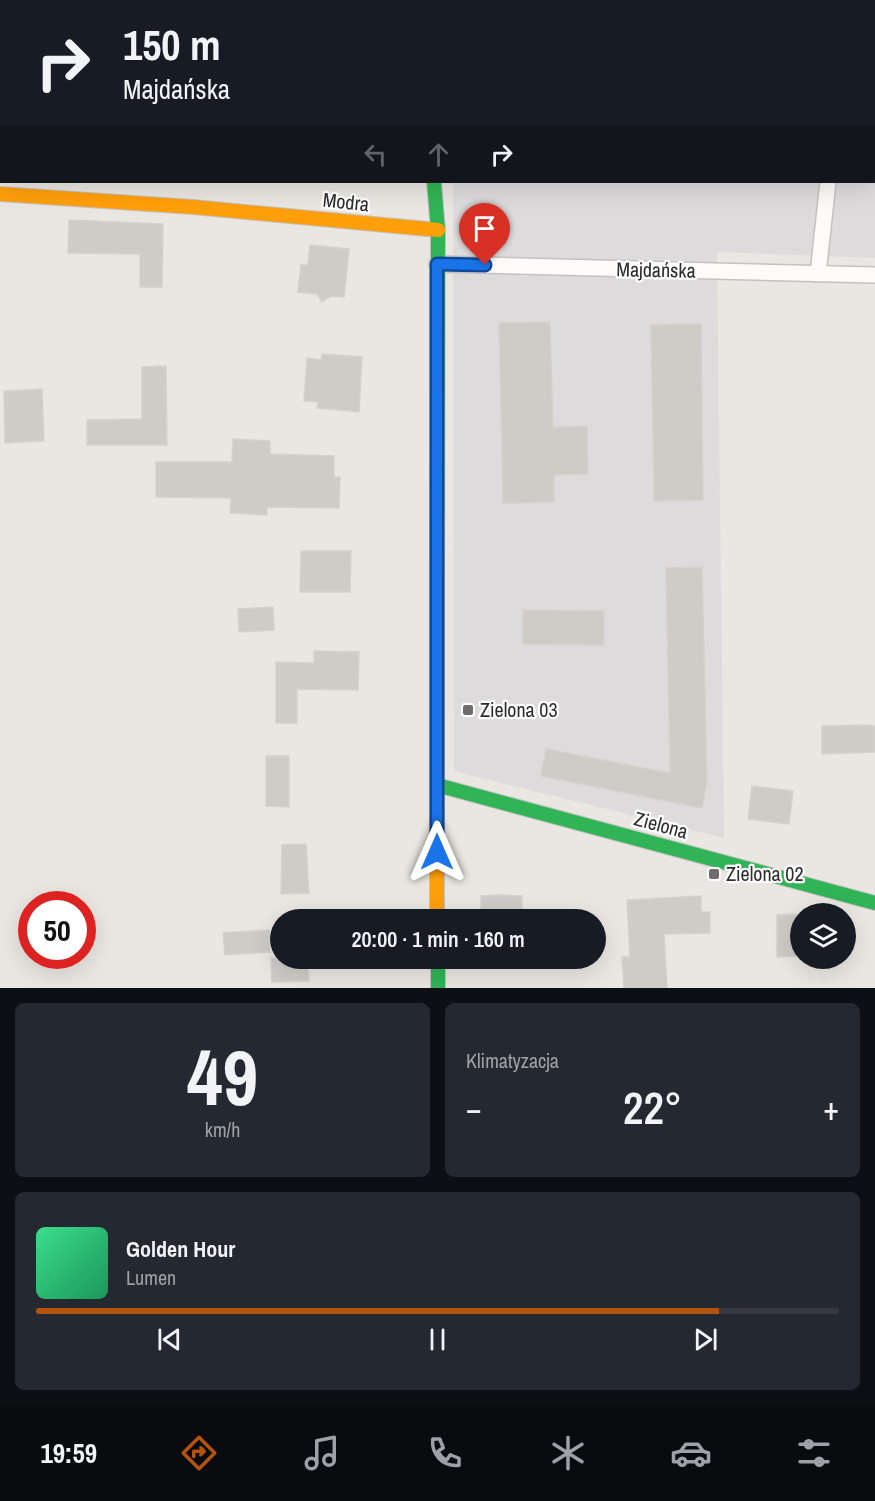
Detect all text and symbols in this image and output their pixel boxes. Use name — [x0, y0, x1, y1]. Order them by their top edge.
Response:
text: 150 m — [123, 17, 221, 73]
icon: right — [24, 24, 102, 102]
text: Majdańska — [123, 71, 230, 107]
icon: left — [359, 138, 392, 171]
icon: ahead — [422, 138, 455, 171]
icon: right — [485, 138, 518, 171]
street label: Modra — [322, 186, 371, 217]
pin — [459, 203, 510, 265]
icon: arrive — [468, 212, 501, 245]
street label: Majdańska — [616, 255, 696, 284]
place label: Zielona 03 — [480, 696, 558, 723]
marker: Zielona 03 — [461, 703, 475, 717]
street label: Zielona — [631, 804, 691, 845]
position arrow — [405, 820, 469, 884]
place label: Zielona 02 — [726, 860, 804, 887]
marker: Zielona 02 — [707, 867, 721, 881]
speed limit sign: 50 — [18, 891, 96, 969]
map controls — [790, 903, 856, 969]
button: layers — [790, 903, 856, 969]
text: 20:00 · 1 min · 160 m — [351, 924, 525, 954]
text: 49 — [187, 1024, 258, 1129]
text: Klimatyzacja — [466, 1047, 559, 1074]
text: 22° — [623, 1077, 682, 1138]
text: − — [466, 1086, 482, 1130]
text: + — [823, 1086, 839, 1130]
text: km/h — [205, 1116, 240, 1143]
text: Golden Hour — [126, 1234, 235, 1264]
text: Lumen — [126, 1264, 176, 1291]
icon: previous — [153, 1323, 186, 1356]
icon: pause — [421, 1323, 454, 1356]
icon: next — [689, 1323, 722, 1356]
icon: directions — [178, 1432, 220, 1474]
icon: music — [301, 1432, 343, 1474]
icon: phone — [424, 1432, 466, 1474]
icon: climate — [547, 1432, 589, 1474]
icon: car — [670, 1432, 712, 1474]
icon: filters — [793, 1432, 835, 1474]
text: 19:59 — [40, 1435, 97, 1471]

